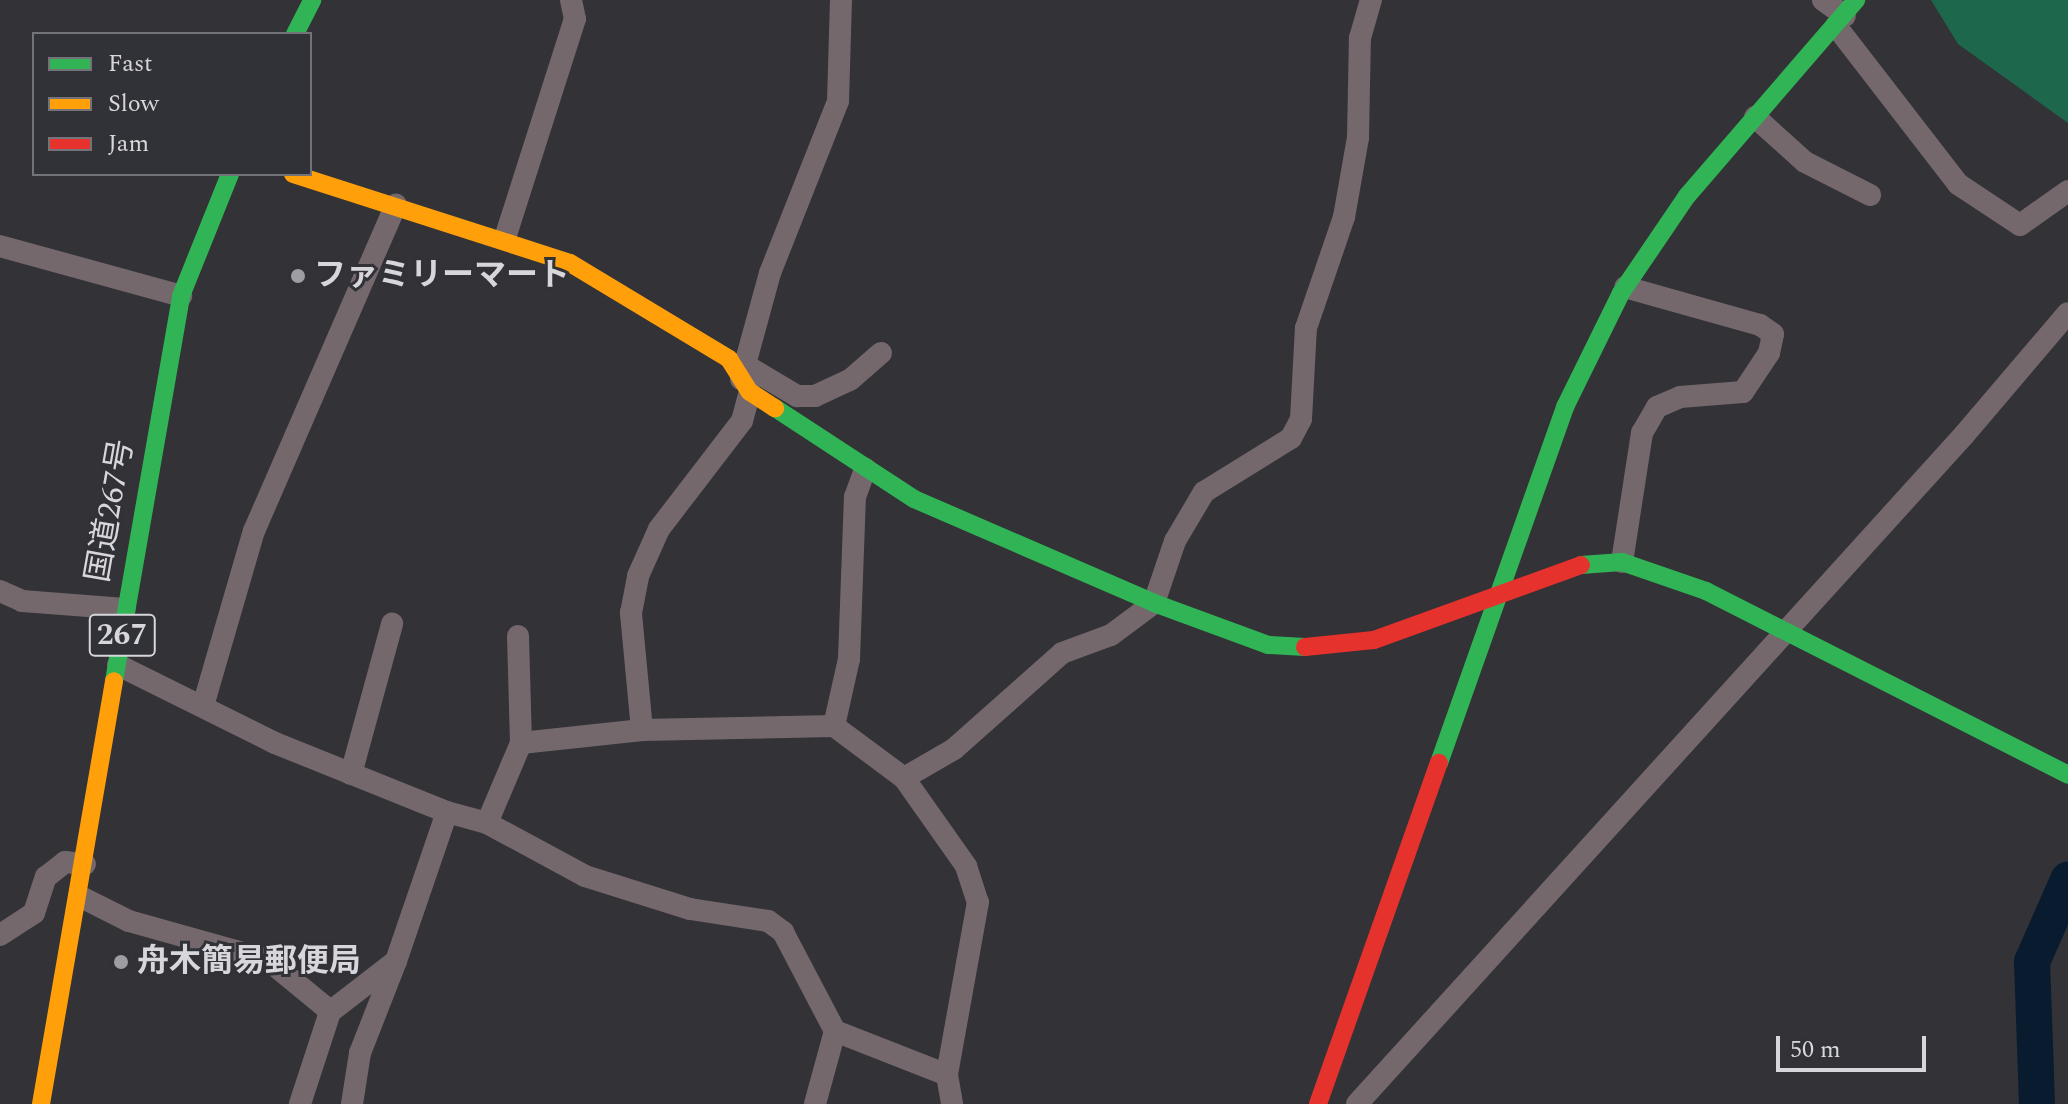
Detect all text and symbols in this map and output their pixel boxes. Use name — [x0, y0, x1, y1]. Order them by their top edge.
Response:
legend — [32, 32, 312, 176]
text: Fast — [108, 46, 153, 82]
text: Slow — [108, 86, 159, 122]
text: Jam — [108, 126, 149, 162]
place label: ファミリーマート — [314, 257, 570, 295]
marker: ファミリーマート — [289, 267, 307, 285]
street label: 国道267号 — [80, 437, 142, 585]
road number: 267 — [88, 609, 156, 661]
place label: 舟木簡易郵便局 — [137, 943, 361, 981]
marker: 舟木簡易郵便局 — [112, 953, 130, 971]
scale bar — [1780, 1020, 1930, 1070]
text: 50 m — [1790, 1032, 1841, 1068]

